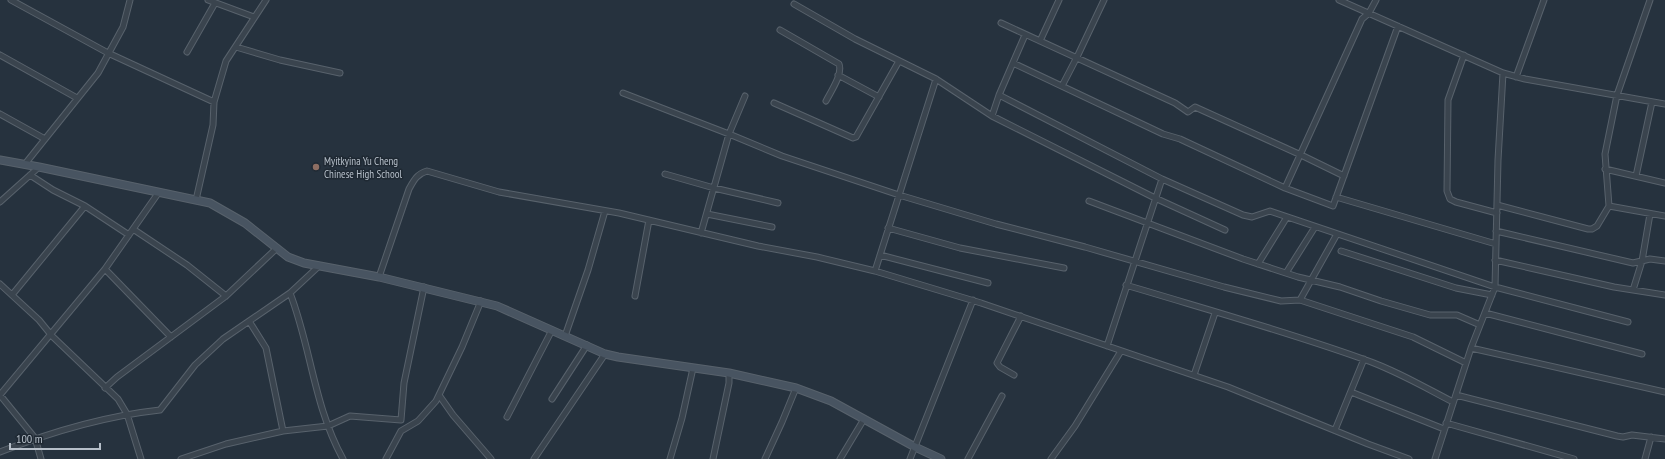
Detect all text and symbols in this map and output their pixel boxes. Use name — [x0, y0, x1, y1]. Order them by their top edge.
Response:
place label: Myitkyina Yu Cheng Chinese High School — [324, 154, 402, 181]
marker: Myitkyina Yu Cheng Chinese High School — [311, 162, 321, 172]
scale bar — [10, 425, 100, 451]
text: 100 m — [16, 431, 43, 446]

